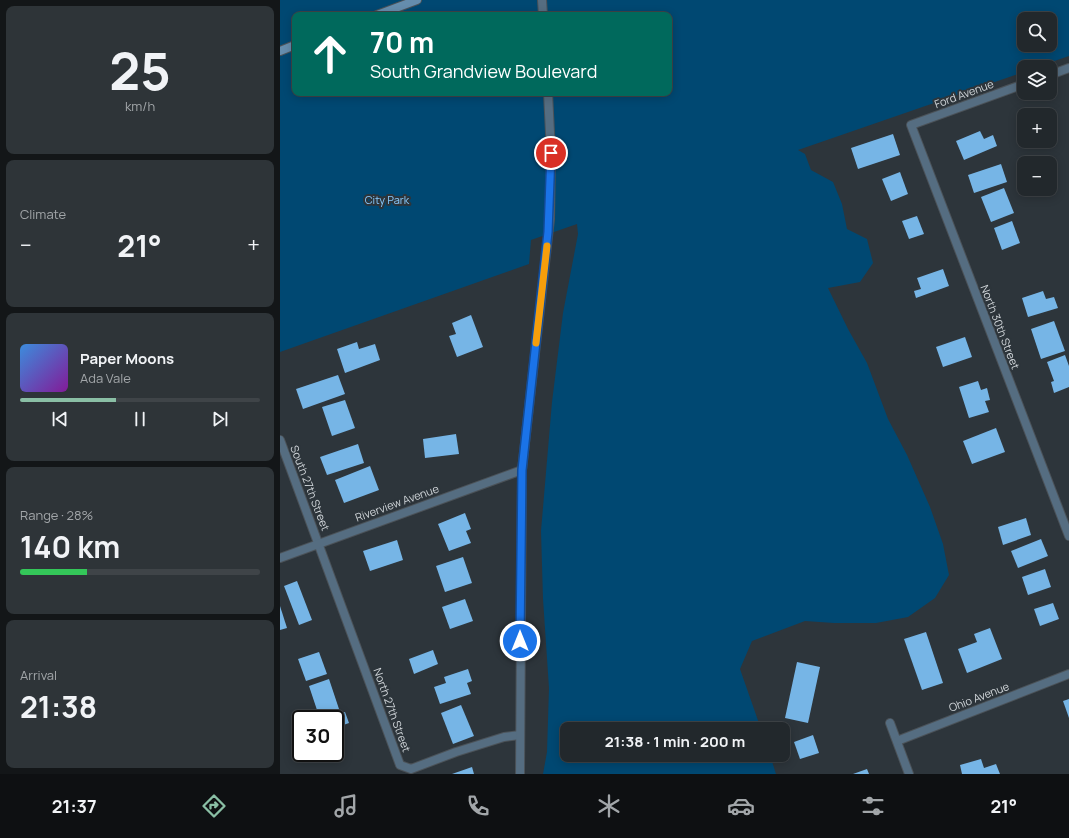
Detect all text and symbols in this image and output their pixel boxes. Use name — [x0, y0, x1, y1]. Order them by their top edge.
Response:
map controls — [1017, 12, 1057, 196]
button: search — [1017, 12, 1057, 52]
text: 70 m — [370, 23, 434, 61]
icon: ahead — [304, 28, 356, 80]
text: 25 — [109, 35, 171, 106]
text: South Grandview Boulevard — [370, 59, 597, 83]
button: layers — [1017, 60, 1057, 100]
street label: Ford Avenue — [932, 76, 996, 111]
text: km/h — [125, 97, 155, 115]
button: + — [1017, 108, 1057, 148]
pin — [534, 136, 568, 170]
icon: arrive — [540, 142, 562, 164]
button: − — [1017, 156, 1057, 196]
park label: City Park — [365, 192, 410, 207]
text: Climate — [20, 205, 66, 223]
text: 21° — [117, 225, 162, 266]
text: − — [20, 230, 32, 260]
text: + — [247, 230, 260, 260]
street label: North 30th Street — [977, 282, 1023, 371]
text: Paper Moons — [80, 348, 174, 369]
text: Ada Vale — [80, 369, 131, 387]
icon: previous — [49, 408, 71, 430]
icon: pause — [129, 408, 151, 430]
icon: next — [209, 408, 231, 430]
street label: South 27th Street — [287, 443, 334, 533]
street label: Riverview Avenue — [353, 480, 441, 525]
text: Range · 28% — [20, 506, 93, 524]
text: 140 km — [20, 526, 120, 567]
position arrow — [499, 620, 541, 662]
text: Arrival — [20, 666, 57, 684]
street label: North 27th Street — [370, 666, 415, 754]
street label: Ohio Avenue — [947, 678, 1012, 715]
text: 21:38 — [20, 686, 97, 727]
speed limit sign: 30 — [292, 710, 344, 762]
text: 21:38 · 1 min · 200 m — [605, 731, 745, 752]
icon: directions — [200, 792, 228, 820]
icon: music — [332, 792, 360, 820]
icon: phone — [464, 792, 492, 820]
icon: climate — [595, 792, 623, 820]
icon: car — [727, 792, 755, 820]
icon: filters — [859, 792, 887, 820]
text: 21:37 — [52, 794, 97, 818]
text: 21° — [990, 794, 1017, 818]

